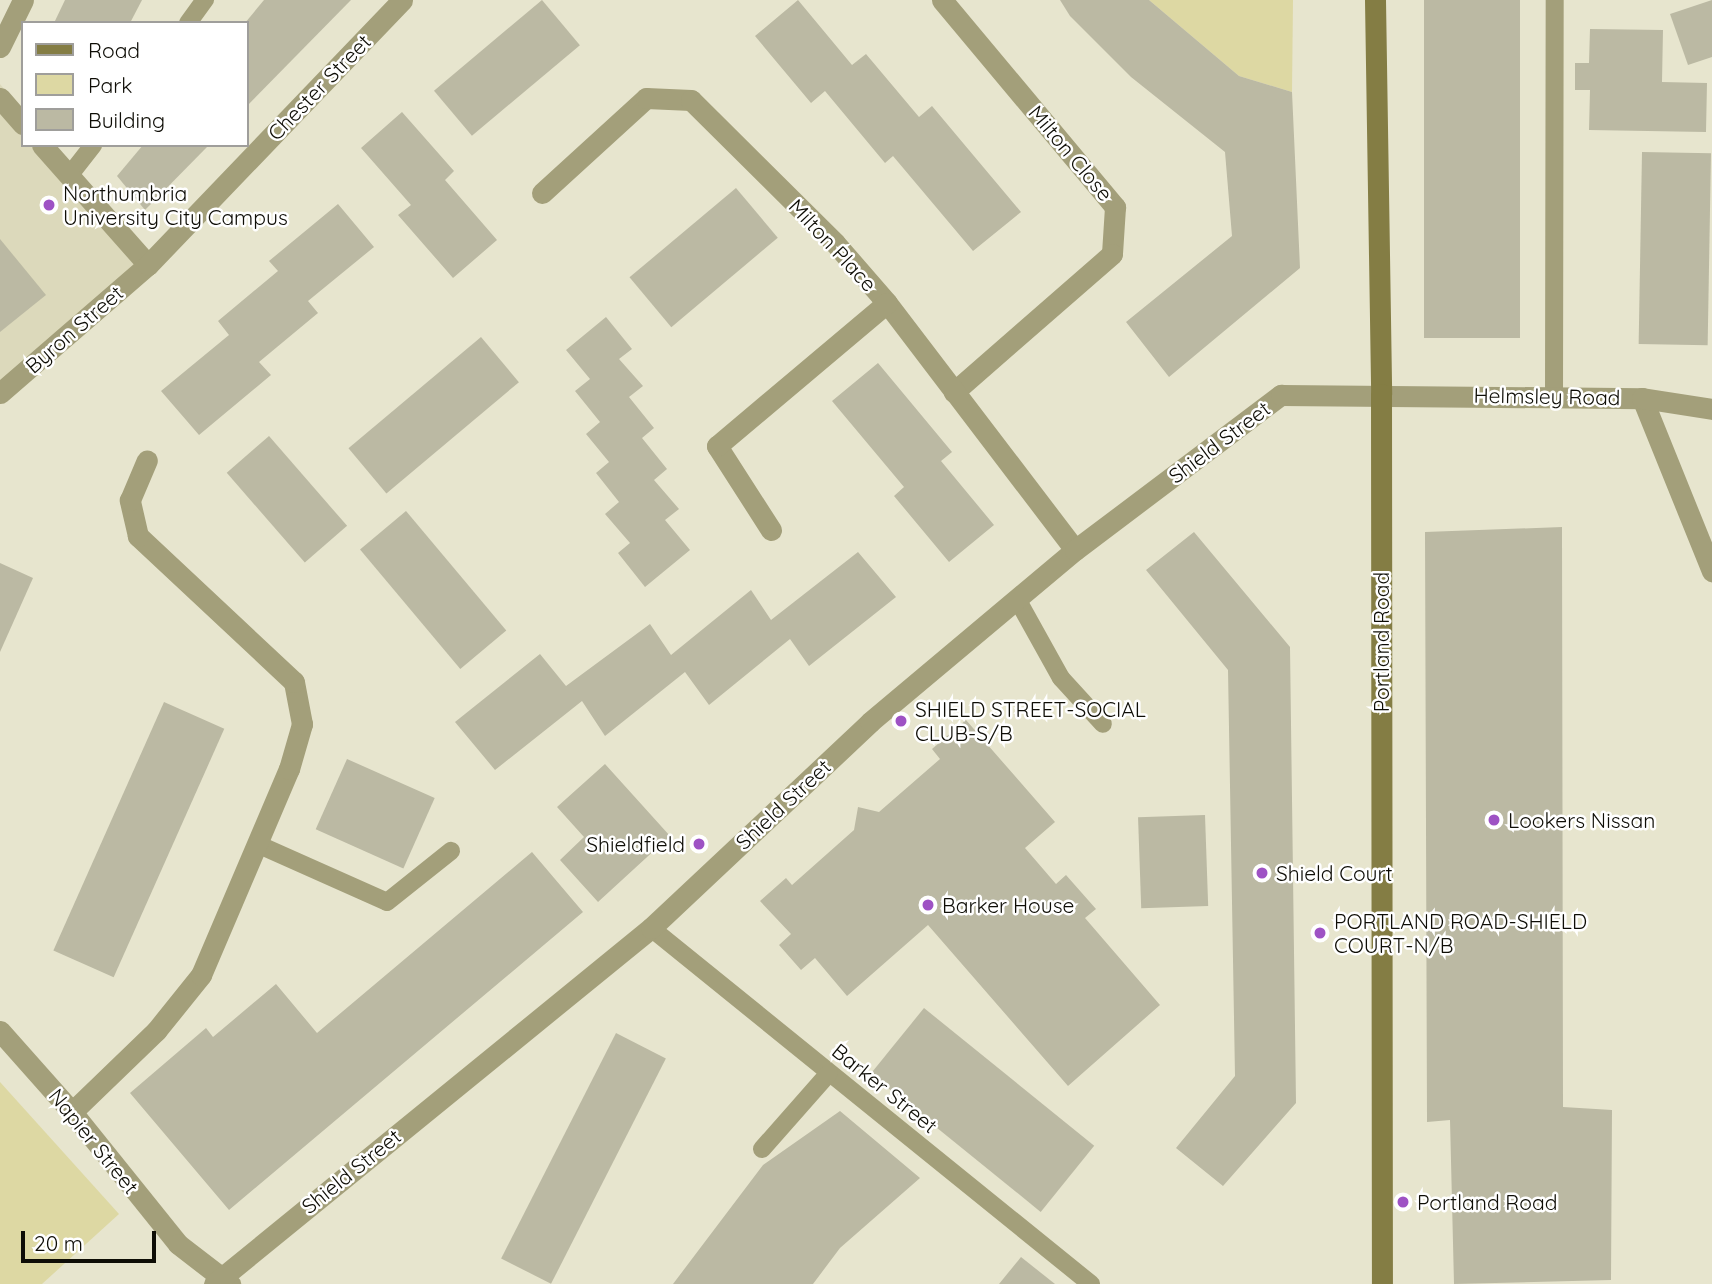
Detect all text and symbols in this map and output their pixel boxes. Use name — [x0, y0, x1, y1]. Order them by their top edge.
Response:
legend — [21, 21, 248, 147]
street label: Chester Street — [262, 29, 376, 145]
text: Road — [88, 37, 140, 63]
text: Park — [88, 72, 132, 98]
street label: Milton Close — [1024, 100, 1118, 206]
text: Building — [88, 107, 165, 133]
place label: Northumbria University City Campus — [63, 180, 288, 230]
street label: Milton Place — [784, 194, 882, 296]
marker: Northumbria University City Campus — [41, 197, 57, 213]
street label: Byron Street — [20, 280, 128, 378]
street label: Helmsley Road — [1473, 382, 1621, 410]
street label: Shield Street — [1163, 396, 1275, 488]
street label: Portland Road — [1368, 572, 1394, 712]
place label: SHIELD STREET-SOCIAL CLUB-S/B — [915, 696, 1146, 746]
marker: SHIELD STREET-SOCIAL CLUB-S/B — [893, 713, 909, 729]
street label: Shield Street — [730, 754, 836, 854]
place label: Lookers Nissan — [1508, 807, 1655, 833]
marker: Lookers Nissan — [1486, 812, 1502, 828]
place label: Shieldfield — [586, 831, 685, 857]
marker: Shieldfield — [691, 836, 707, 852]
place label: Shield Court — [1276, 860, 1393, 886]
marker: Shield Court — [1254, 865, 1270, 881]
place label: Barker House — [942, 892, 1074, 918]
marker: Barker House — [920, 897, 936, 913]
place label: PORTLAND ROAD-SHIELD COURT-N/B — [1334, 908, 1587, 958]
marker: PORTLAND ROAD-SHIELD COURT-N/B — [1312, 925, 1328, 941]
street label: Barker Street — [827, 1038, 943, 1138]
street label: Napier Street — [44, 1083, 144, 1199]
street label: Shield Street — [296, 1123, 406, 1219]
place label: Portland Road — [1417, 1189, 1557, 1215]
marker: Portland Road — [1395, 1194, 1411, 1210]
scale bar — [24, 1218, 159, 1262]
text: 20 m — [34, 1230, 83, 1256]

